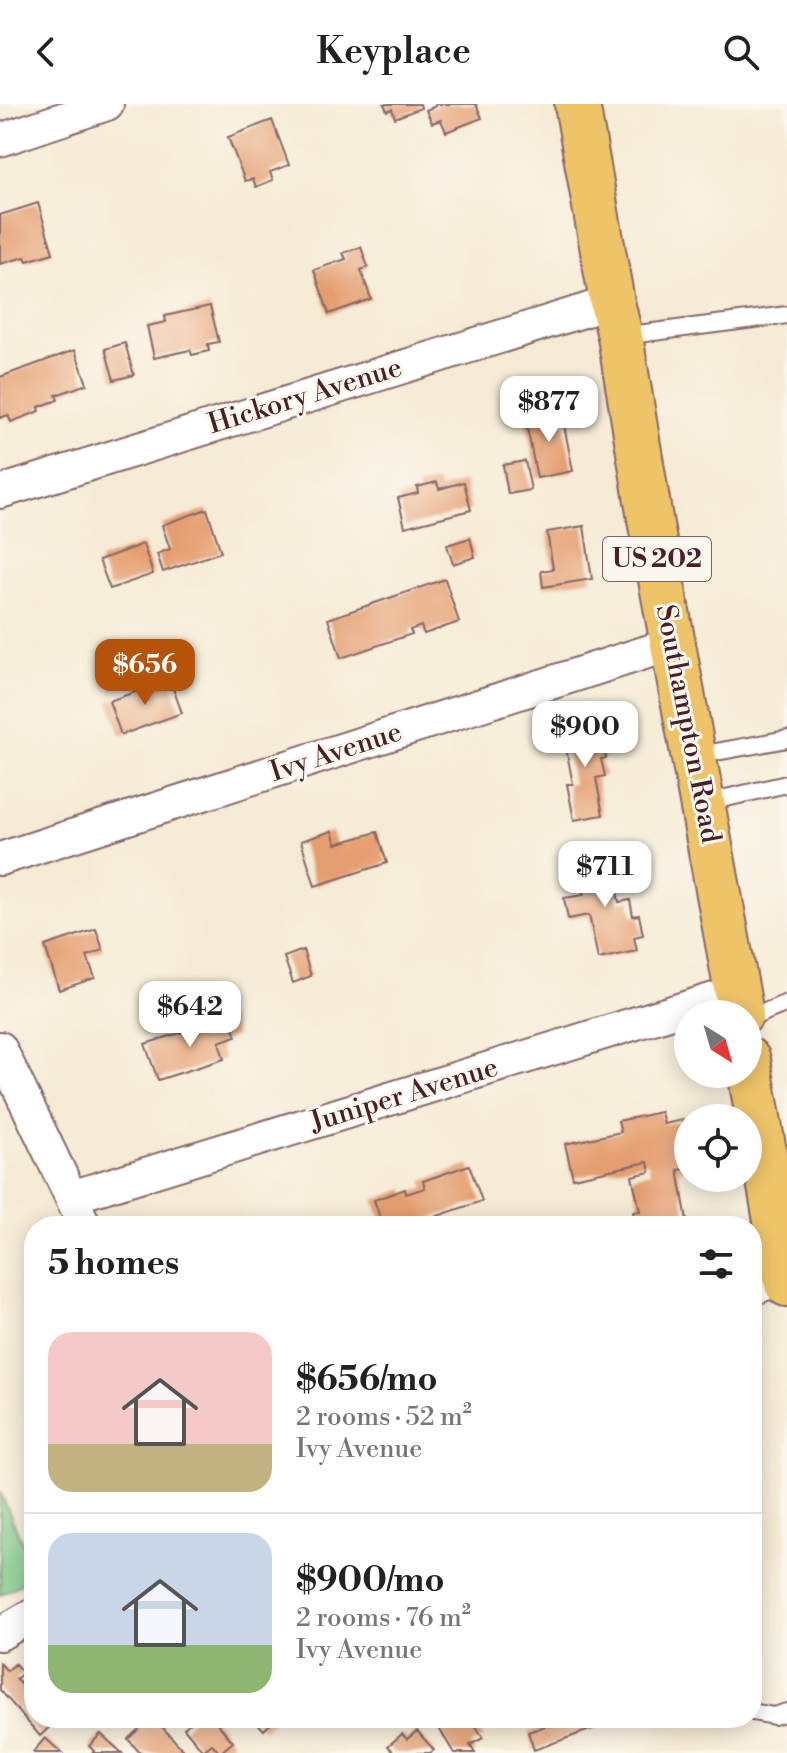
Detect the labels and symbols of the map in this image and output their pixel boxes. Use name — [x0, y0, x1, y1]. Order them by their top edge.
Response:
street label: Hickory Avenue — [204, 350, 406, 442]
pin: $877 — [502, 376, 596, 444]
road number: US 202 — [603, 537, 711, 581]
street label: Southampton Road — [648, 602, 728, 846]
pin: $656 — [98, 639, 192, 707]
pin: $900 — [538, 701, 632, 769]
street label: Ivy Avenue — [266, 714, 406, 790]
pin: $711 — [558, 841, 652, 909]
pin: $642 — [143, 981, 237, 1049]
north arrow — [674, 1000, 762, 1088]
street label: Juniper Avenue — [305, 1050, 502, 1140]

